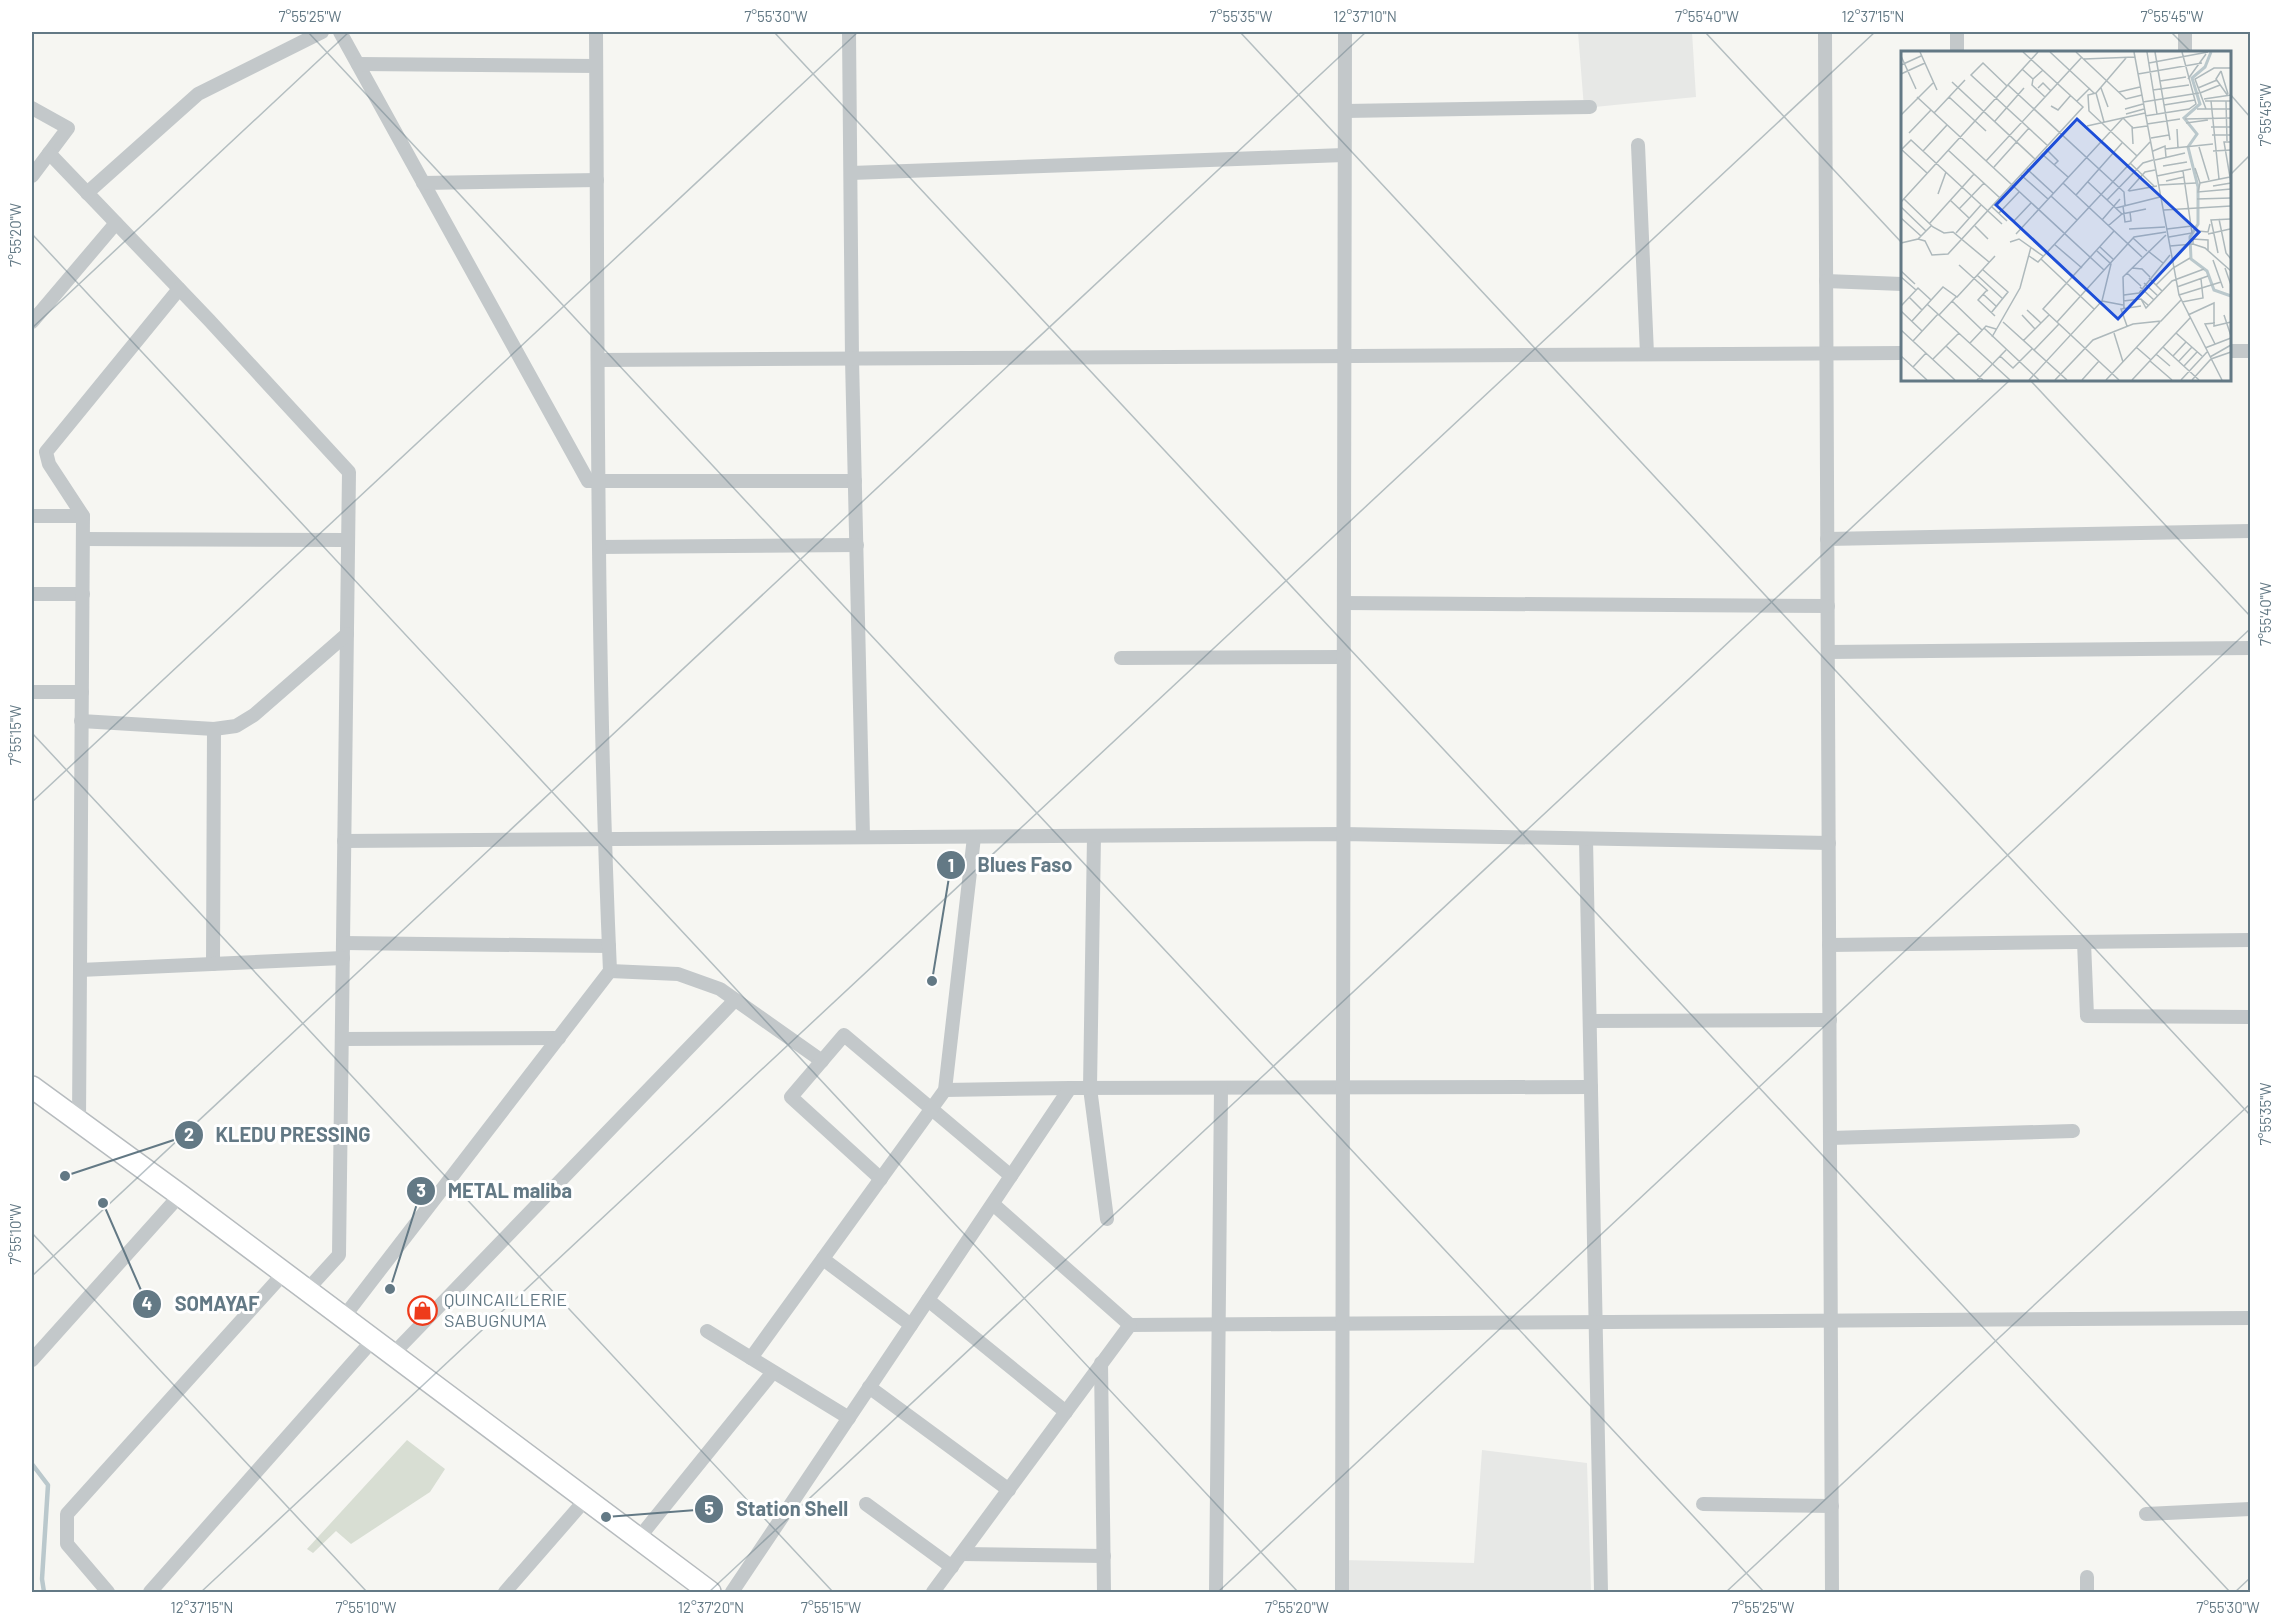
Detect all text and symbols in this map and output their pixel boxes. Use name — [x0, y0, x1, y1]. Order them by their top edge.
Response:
text: 7°55'25"W — [278, 7, 342, 25]
text: 7°55'30"W — [744, 7, 808, 25]
text: 7°55'35"W — [1210, 7, 1272, 25]
text: 12°37'10"N — [1333, 7, 1397, 25]
text: 7°55'40"W — [1675, 7, 1739, 25]
text: 12°37'15"N — [1842, 7, 1904, 25]
text: 7°55'45"W — [2140, 7, 2204, 25]
inset map — [1901, 51, 2231, 381]
text: 7°55'45"W — [2256, 83, 2274, 147]
text: 7°55'20"W — [6, 203, 24, 267]
text: 7°55'40"W — [2256, 582, 2274, 646]
text: 7°55'15"W — [6, 705, 24, 765]
callout: Blues Faso — [936, 846, 1085, 884]
text: Blues Faso — [978, 852, 1072, 876]
text: 1 — [948, 854, 954, 876]
text: 7°55'35"W — [2256, 1083, 2274, 1145]
callout: KLEDU PRESSING — [174, 1116, 383, 1154]
text: KLEDU PRESSING — [215, 1122, 371, 1146]
text: 2 — [184, 1123, 194, 1145]
callout: METAL maliba — [406, 1172, 585, 1210]
text: METAL maliba — [448, 1178, 572, 1202]
text: 3 — [416, 1179, 426, 1201]
text: 7°55'10"W — [6, 1203, 24, 1265]
callout: SOMAYAF — [132, 1285, 271, 1323]
place label: QUINCAILLERIE SABUGNUMA — [444, 1288, 567, 1331]
text: SOMAYAF — [175, 1291, 259, 1315]
text: 4 — [142, 1292, 153, 1314]
shop icon: QUINCAILLERIE SABUGNUMA — [407, 1294, 439, 1326]
callout: Station Shell — [694, 1490, 860, 1528]
text: Station Shell — [736, 1496, 848, 1520]
text: 5 — [704, 1497, 714, 1519]
text: 12°37'15"N — [171, 1598, 233, 1616]
text: 7°55'10"W — [335, 1598, 397, 1616]
text: 12°37'20"N — [678, 1598, 744, 1616]
text: 7°55'15"W — [801, 1598, 861, 1616]
text: 7°55'20"W — [1265, 1598, 1329, 1616]
text: 7°55'25"W — [1731, 1598, 1795, 1616]
text: 7°55'30"W — [2196, 1598, 2260, 1616]

